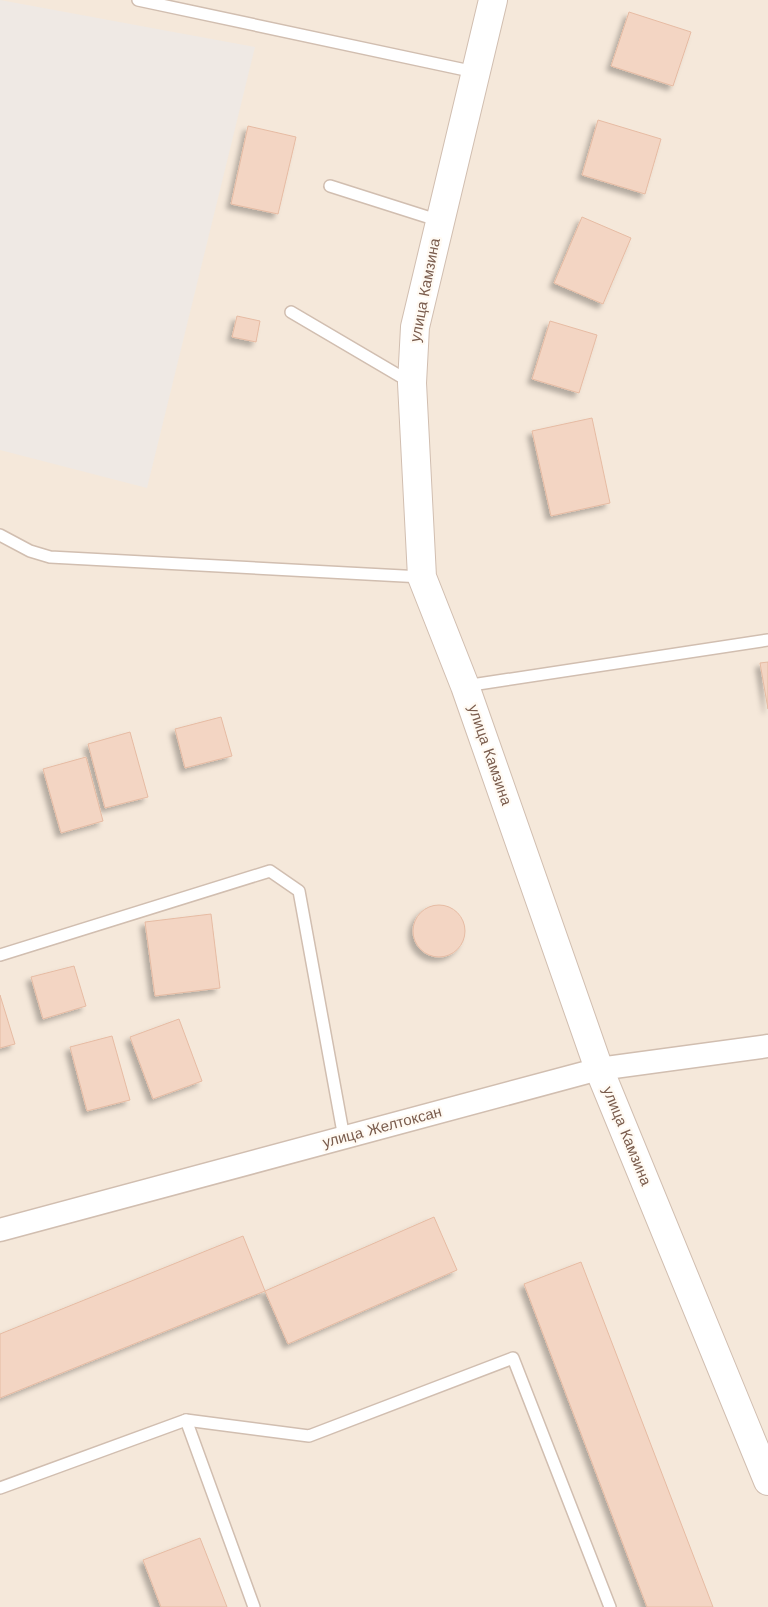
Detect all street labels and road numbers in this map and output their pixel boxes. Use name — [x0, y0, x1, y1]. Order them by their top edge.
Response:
street label: улица Камзина — [406, 236, 444, 343]
street label: улица Камзина — [464, 702, 516, 808]
street label: улица Камзина — [599, 1084, 655, 1189]
street label: улица Желтоксан — [321, 1102, 443, 1152]

